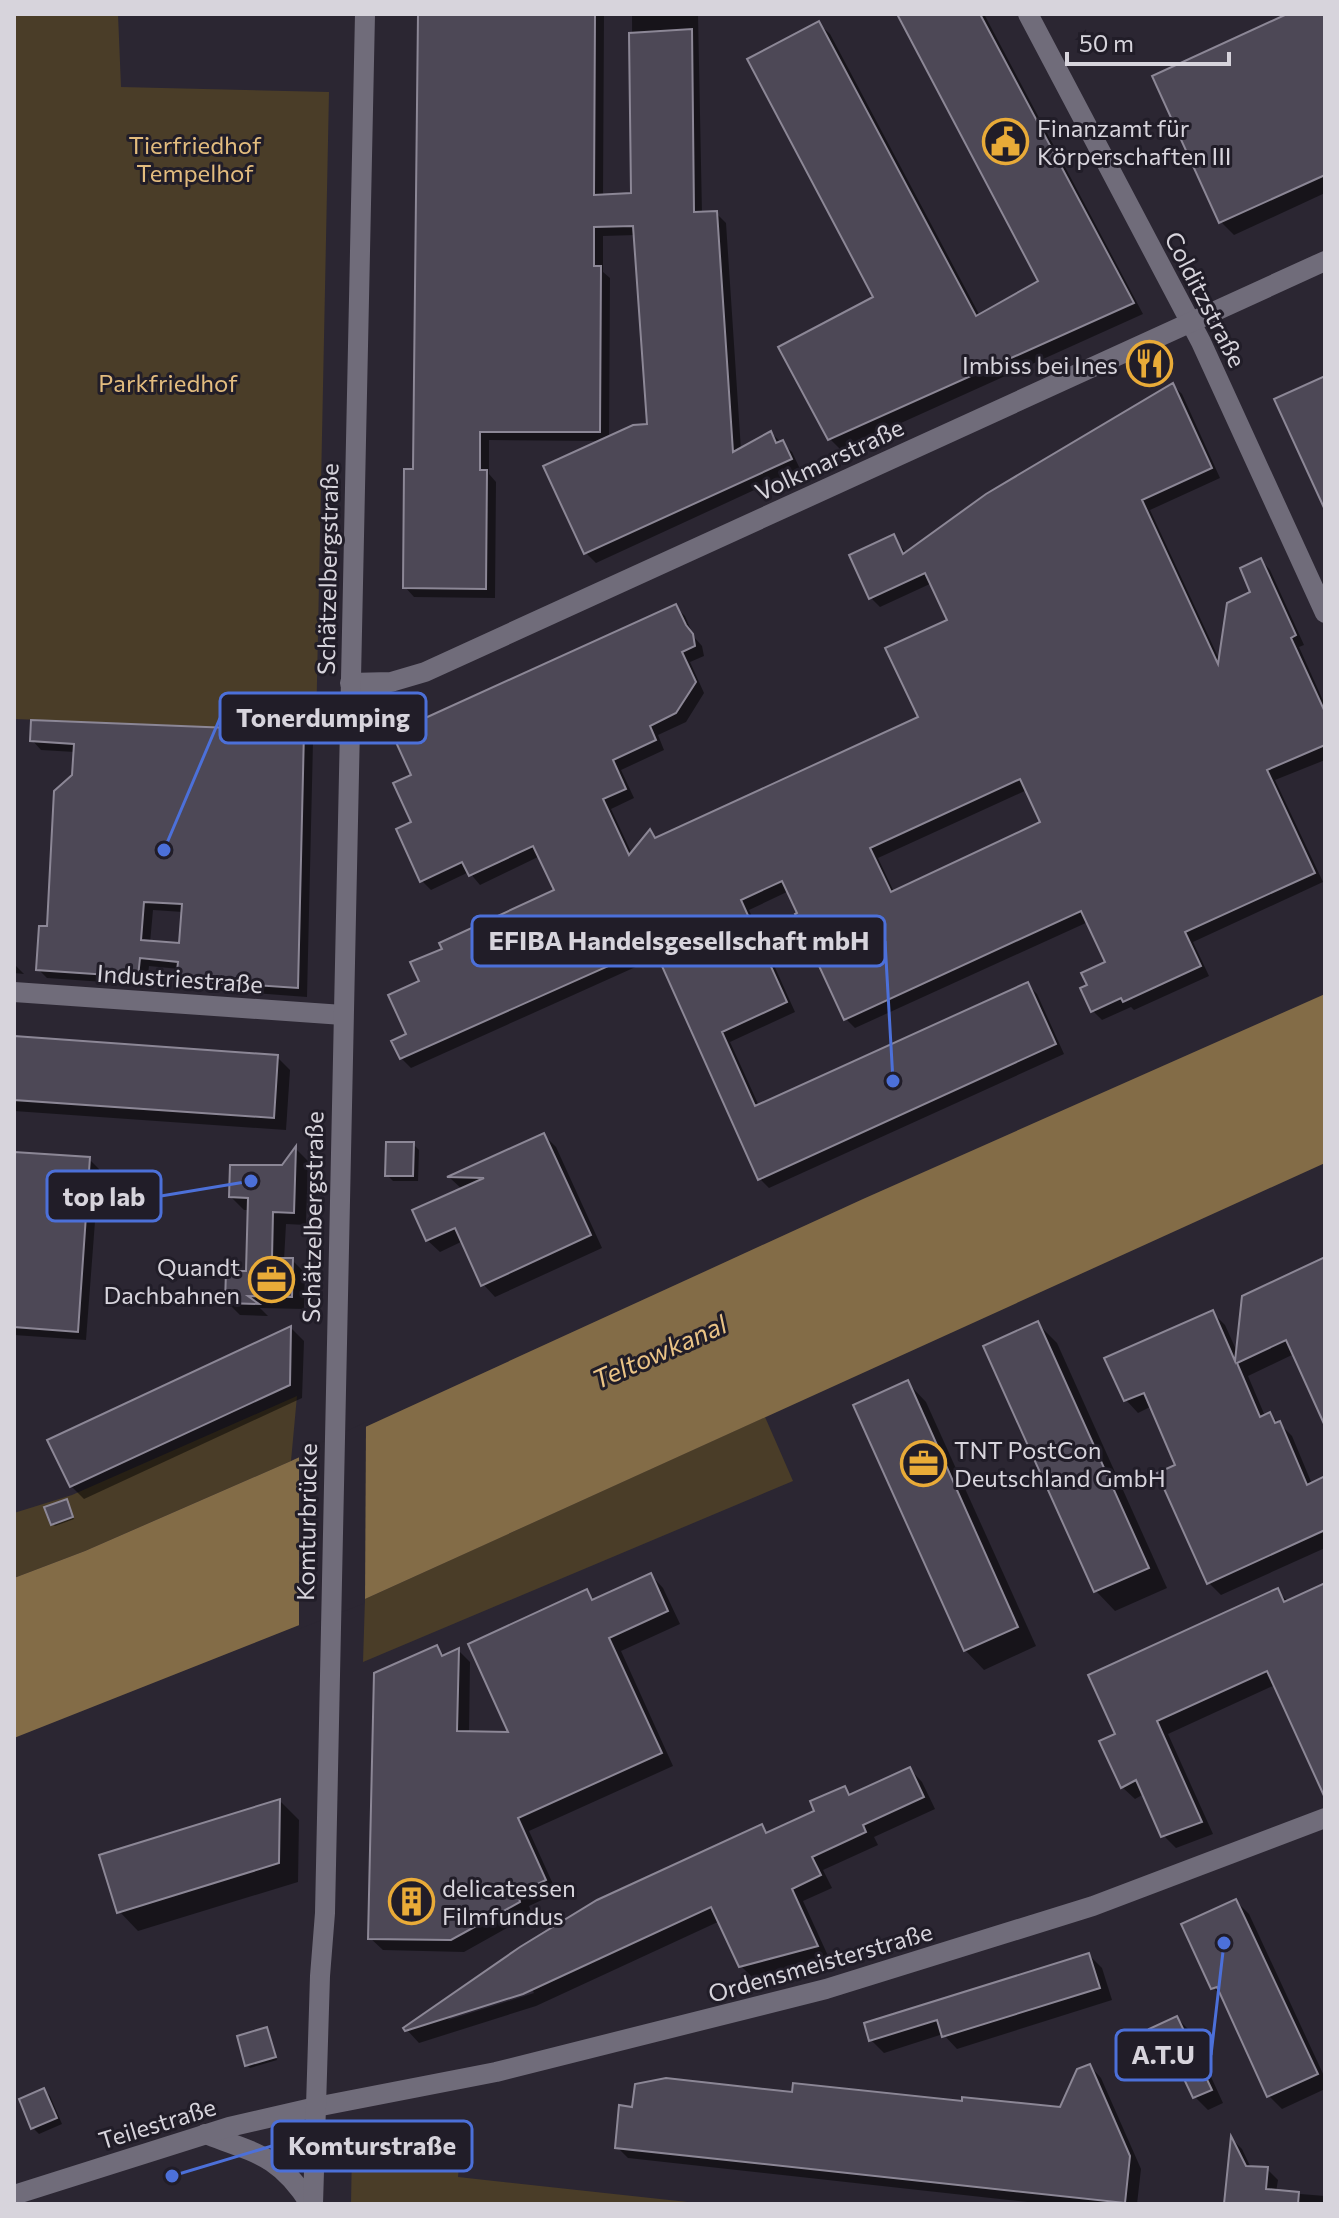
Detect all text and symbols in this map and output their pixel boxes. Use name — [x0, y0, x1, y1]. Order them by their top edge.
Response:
scale bar — [1067, 16, 1229, 66]
text: 50 m — [1079, 28, 1134, 57]
place label: Finanzamt für Körperschaften III — [1037, 113, 1232, 170]
public building icon: Finanzamt für Körperschaften III — [982, 117, 1030, 165]
park label: Tierfriedhof Tempelhof — [129, 130, 262, 187]
street label: Colditzstraße — [1159, 226, 1253, 372]
restaurant icon: Imbiss bei Ines — [1125, 340, 1173, 388]
place label: Imbiss bei Ines — [962, 350, 1118, 379]
park label: Parkfriedhof — [98, 368, 238, 397]
street label: Volkmarstraße — [750, 412, 908, 506]
street label: Schätzelbergstraße — [311, 463, 343, 675]
callout: Tonerdumping — [220, 693, 426, 743]
text: Tonerdumping — [236, 701, 410, 732]
callout: EFIBA Handelsgesellschaft mbH — [472, 916, 885, 966]
text: EFIBA Handelsgesellschaft mbH — [488, 924, 870, 955]
street label: Industriestraße — [96, 958, 264, 998]
street label: Schätzelbergstraße — [296, 1111, 328, 1323]
callout: top lab — [47, 1171, 161, 1221]
text: top lab — [63, 1180, 145, 1211]
place label: Quandt Dachbahnen — [103, 1252, 240, 1309]
office icon: Quandt Dachbahnen — [247, 1256, 295, 1304]
water label: Teltowkanal — [587, 1307, 732, 1394]
place label: TNT PostCon Deutschland GmbH — [954, 1435, 1166, 1492]
office icon: TNT PostCon Deutschland GmbH — [899, 1439, 947, 1487]
street label: Komturbrücke — [290, 1443, 322, 1601]
place label: delicatessen Filmfundus — [442, 1873, 576, 1930]
building icon: delicatessen Filmfundus — [387, 1877, 435, 1925]
street label: Ordensmeisterstraße — [705, 1916, 935, 2008]
callout: A.T.U — [1116, 2030, 1211, 2080]
text: A.T.U — [1131, 2038, 1195, 2069]
street label: Teilestraße — [95, 2091, 219, 2155]
callout: Komturstraße — [272, 2121, 472, 2171]
text: Komturstraße — [288, 2129, 456, 2160]

